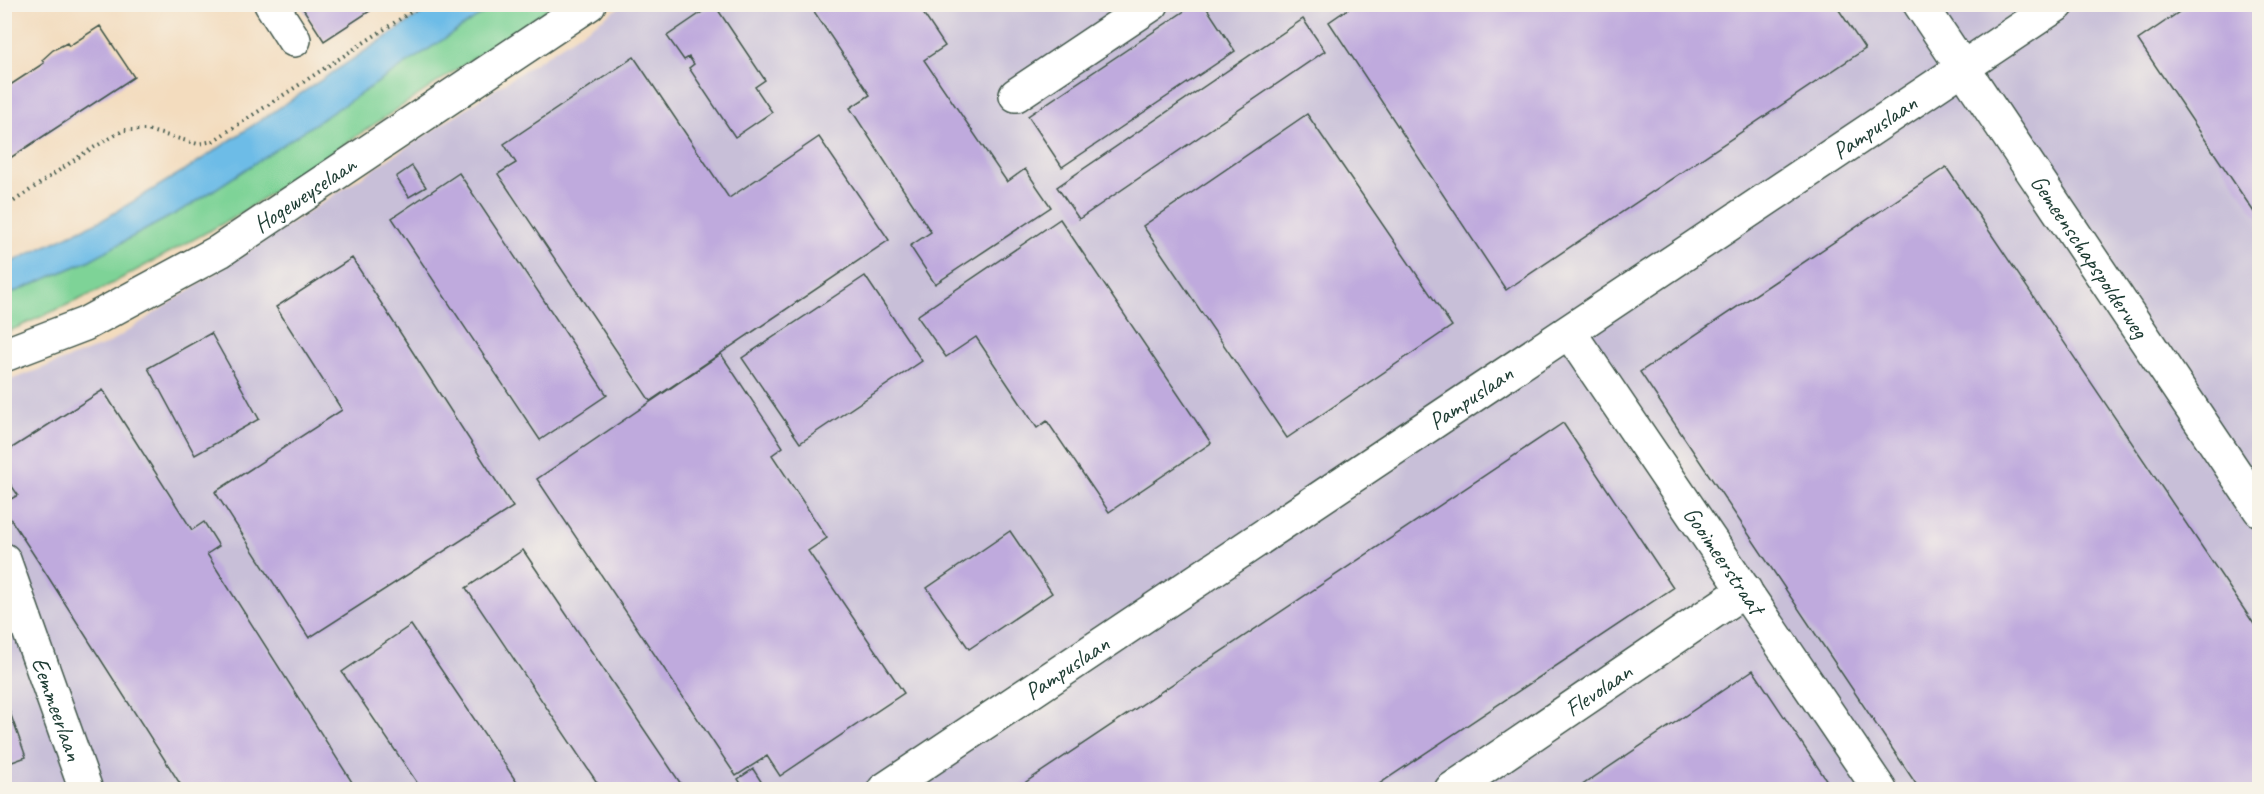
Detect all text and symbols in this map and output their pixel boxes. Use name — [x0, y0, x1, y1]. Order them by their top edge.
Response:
street label: Pampuslaan — [1826, 88, 1923, 166]
street label: Hogeweyselaan — [248, 149, 363, 239]
street label: Gemeenschapspolderweg — [2024, 169, 2156, 345]
street label: Pampuslaan — [1423, 358, 1519, 436]
street label: Gooimeerstraat — [1677, 501, 1773, 623]
street label: Pampuslaan — [1019, 628, 1115, 707]
street label: Eemmeerlaan — [25, 653, 89, 765]
street label: Flevolaan — [1559, 656, 1639, 723]

